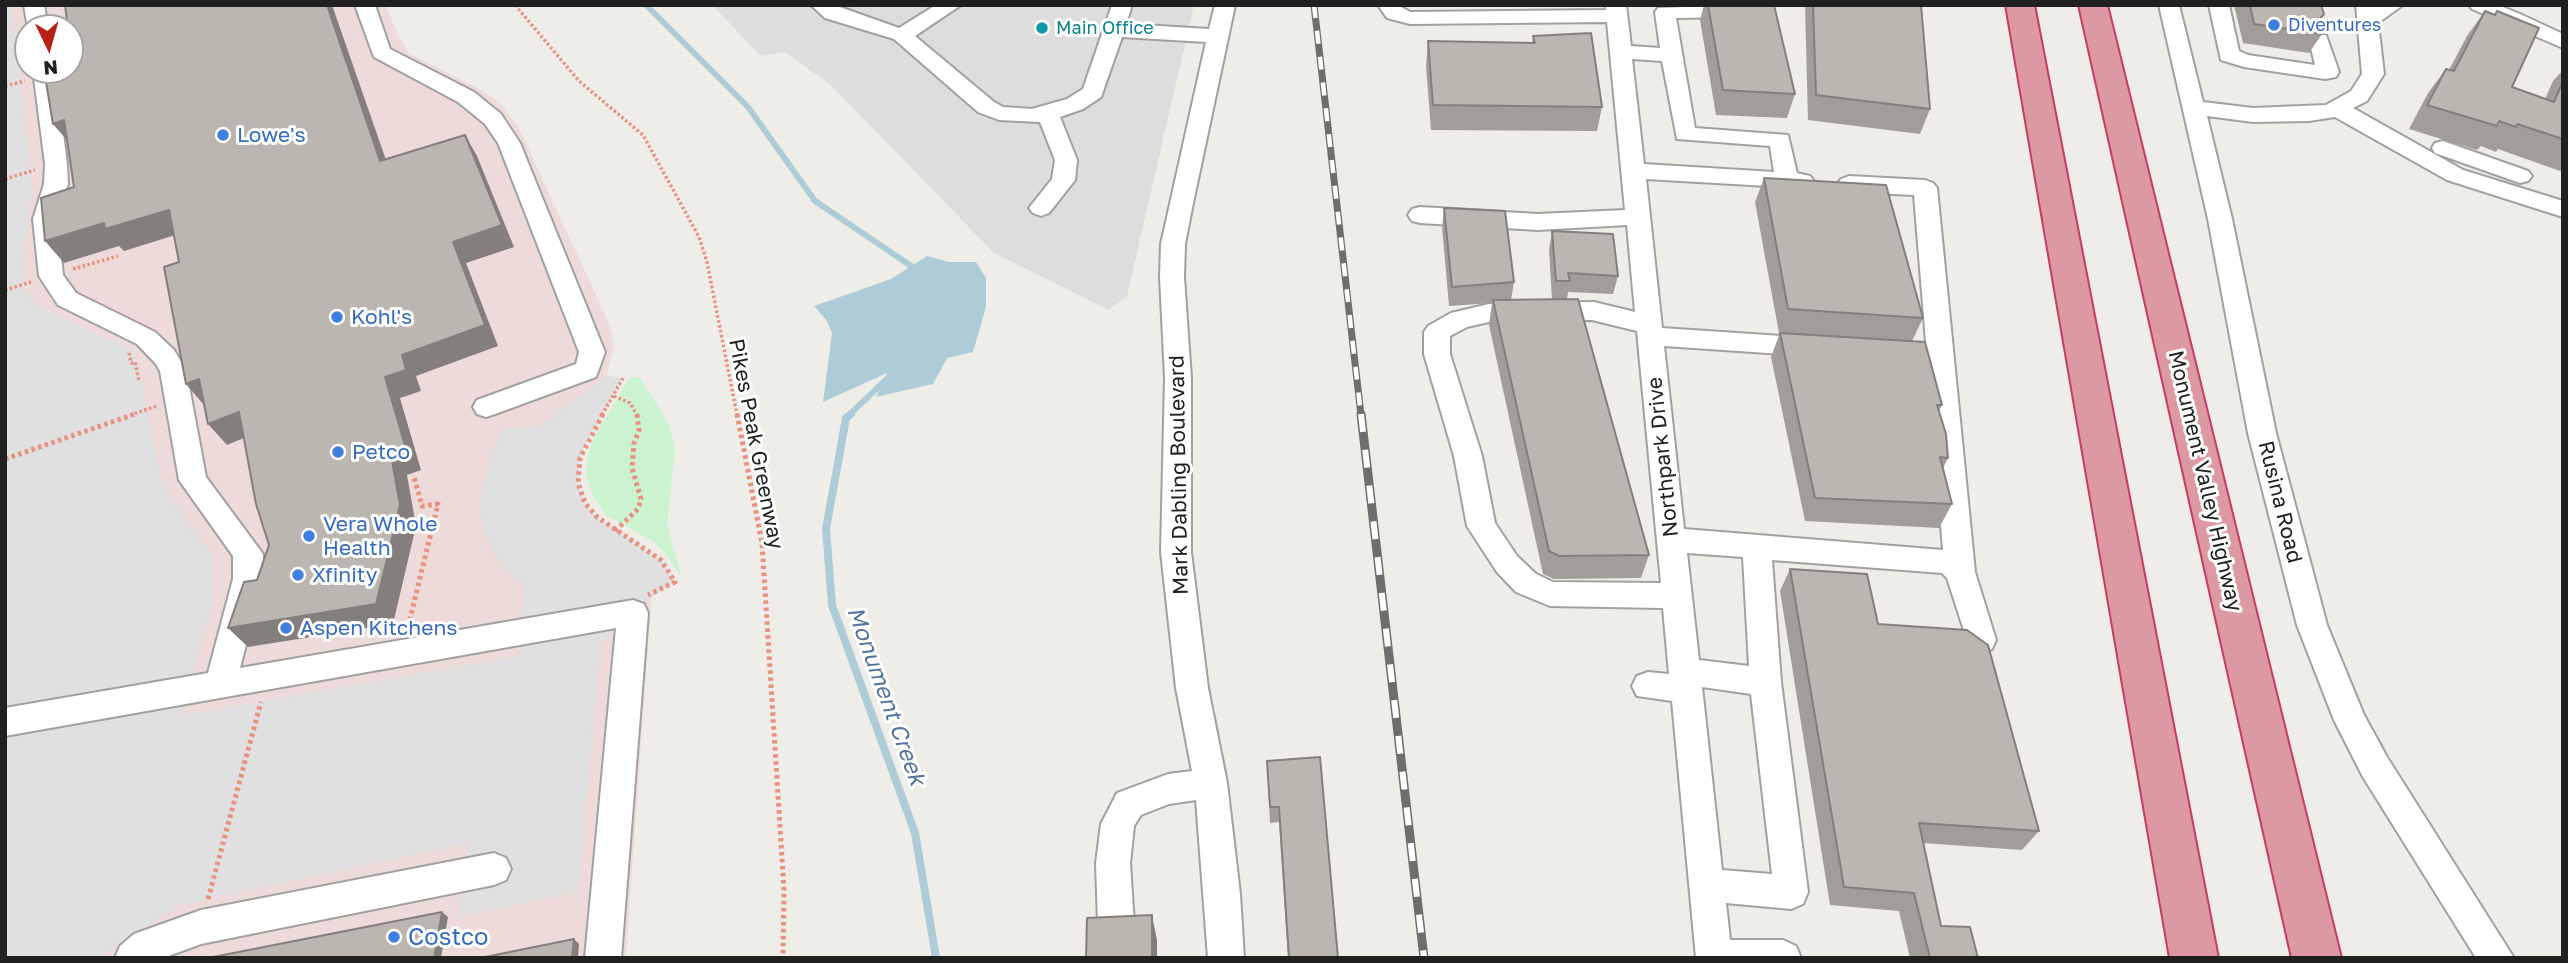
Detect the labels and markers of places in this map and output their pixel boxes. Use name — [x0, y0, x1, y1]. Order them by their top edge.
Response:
place label: Diventures — [2288, 14, 2381, 36]
place label: Main Office — [1056, 17, 1154, 39]
marker: Diventures — [2266, 17, 2282, 33]
marker: Main Office — [1034, 20, 1050, 36]
place label: Lowe's — [237, 122, 306, 148]
marker: Lowe's — [215, 127, 231, 143]
place label: Kohl's — [351, 304, 412, 330]
marker: Kohl's — [329, 309, 345, 325]
place label: Petco — [352, 439, 410, 465]
marker: Petco — [330, 444, 346, 460]
place label: Vera Whole Health — [323, 511, 437, 561]
marker: Vera Whole Health — [301, 528, 317, 544]
place label: Xfinity — [312, 562, 377, 588]
marker: Xfinity — [290, 567, 306, 583]
place label: Aspen Kitchens — [300, 615, 457, 641]
marker: Aspen Kitchens — [278, 620, 294, 636]
place label: Costco — [408, 923, 489, 951]
marker: Costco — [386, 929, 402, 945]

